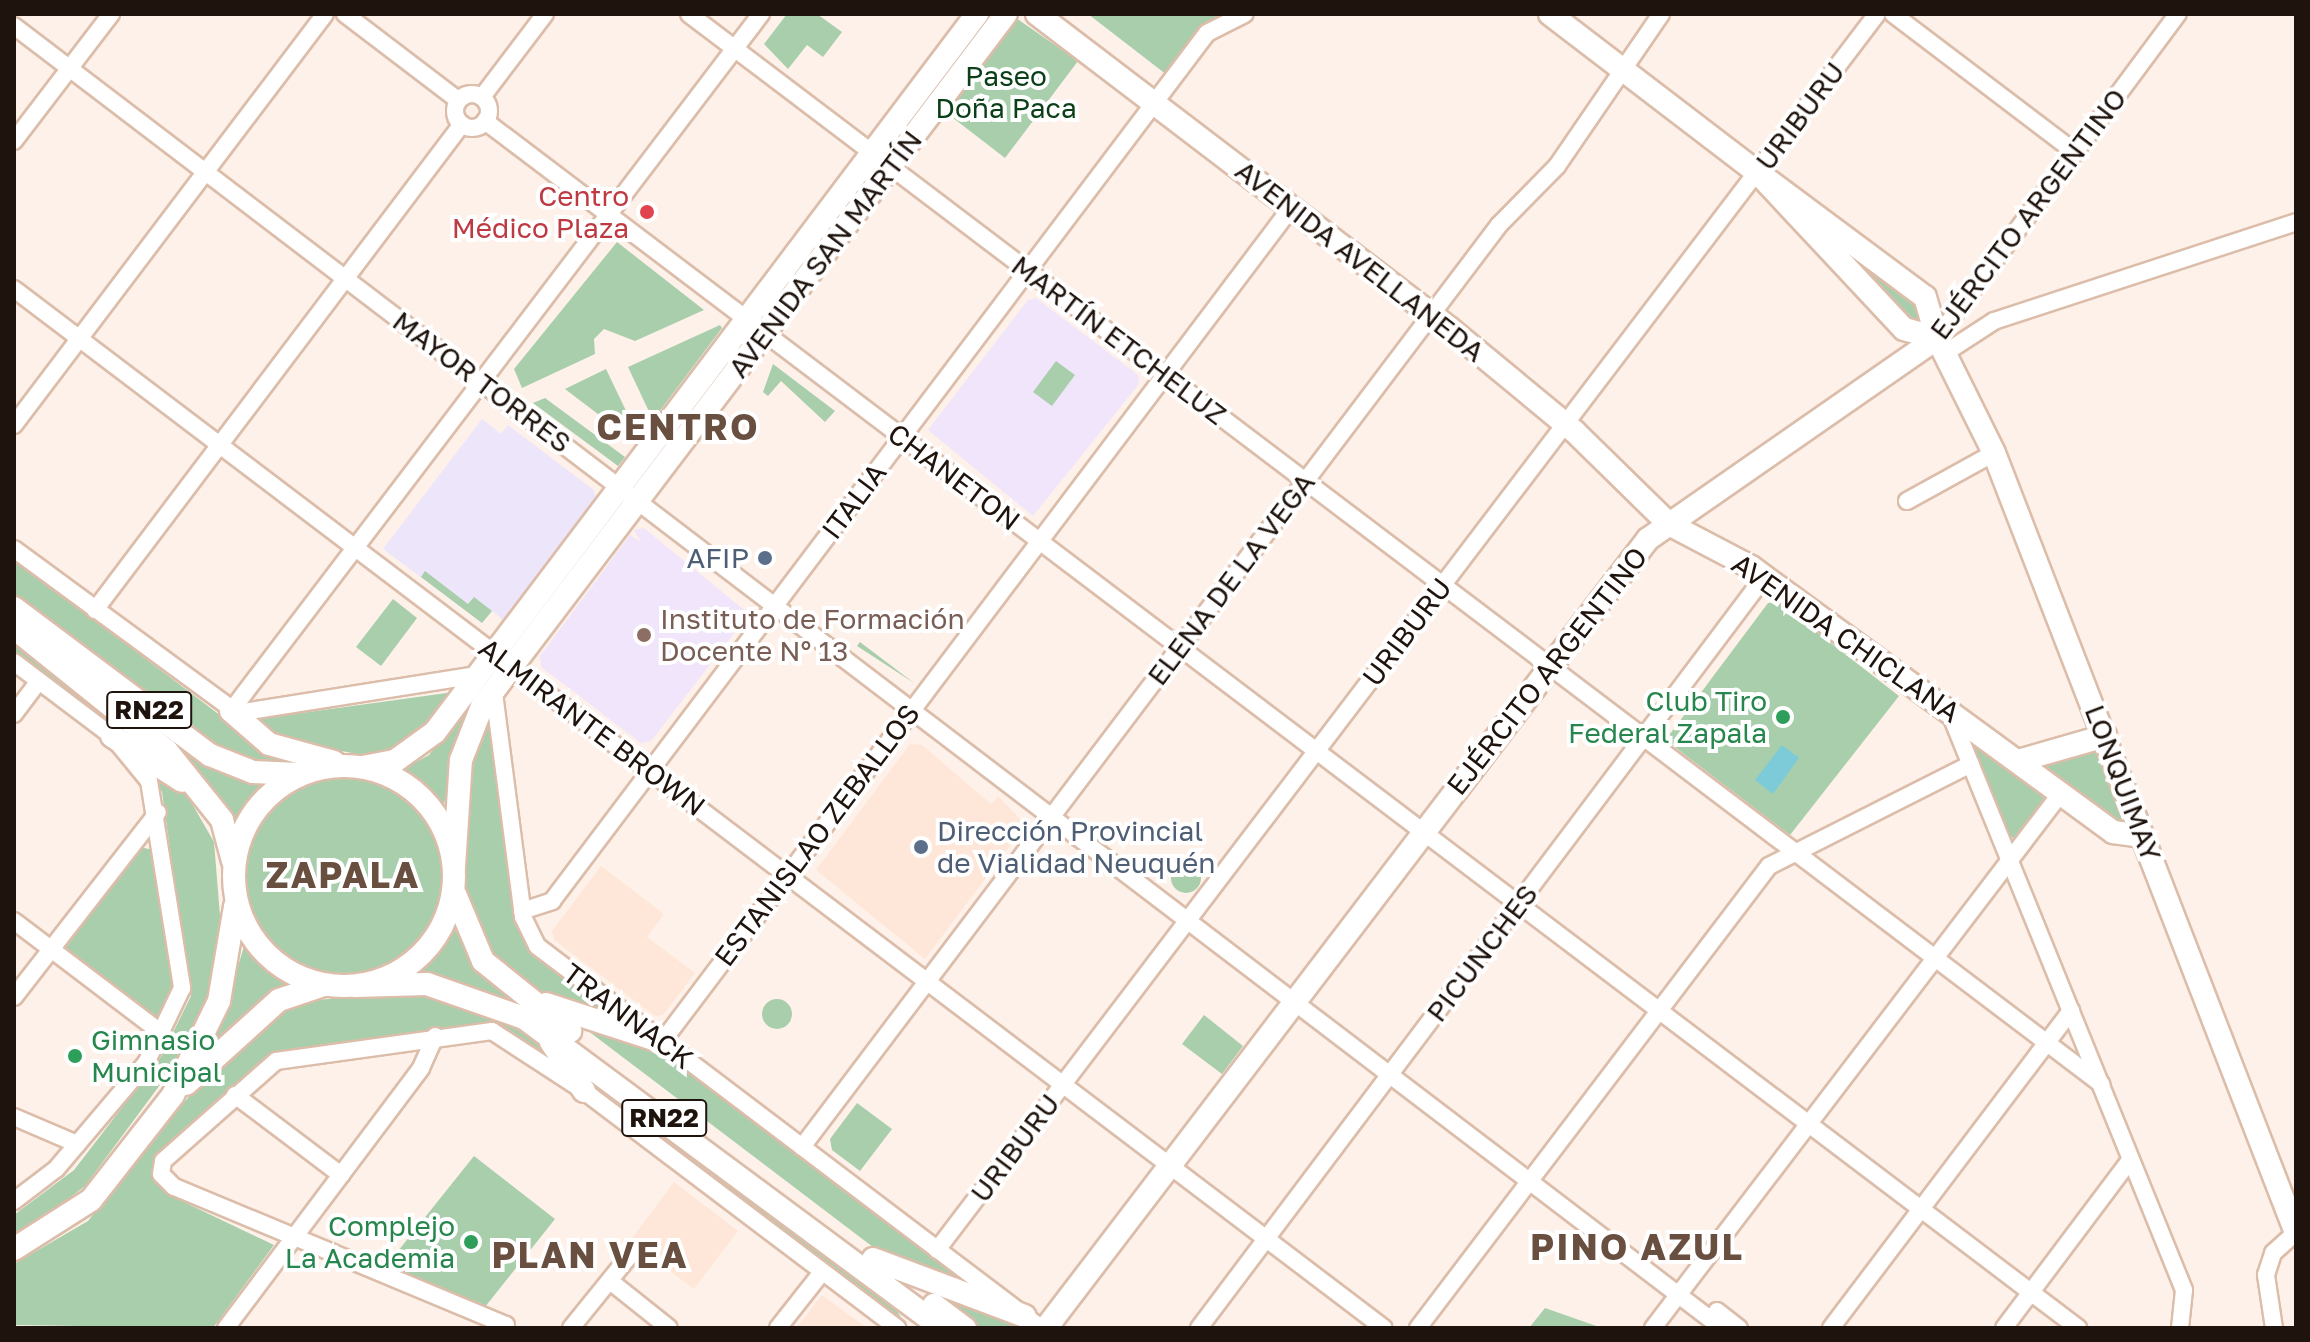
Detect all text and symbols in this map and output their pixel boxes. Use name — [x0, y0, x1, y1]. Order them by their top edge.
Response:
street label: URIBURU — [1748, 55, 1852, 177]
park label: Paseo Doña Paca — [935, 59, 1077, 125]
street label: EJÉRCITO ARGENTINO — [1923, 82, 2133, 346]
street label: AVENIDA SAN MARTÍN — [721, 124, 929, 384]
street label: AVENIDA AVELLANEDA — [1229, 153, 1491, 369]
place label: Centro Médico Plaza — [452, 179, 629, 245]
marker: Centro Médico Plaza — [636, 201, 658, 223]
street label: MARTÍN ETCHELUZ — [1005, 248, 1233, 432]
street label: MAYOR TORRES — [386, 304, 578, 460]
district label: CENTRO — [596, 405, 760, 449]
street label: CHANETON — [881, 416, 1027, 538]
street label: ITALIA — [815, 456, 893, 546]
street label: ELENA DE LA VEGA — [1140, 466, 1322, 692]
street label: EJÉRCITO ARGENTINO — [1440, 540, 1654, 802]
place label: AFIP — [686, 541, 749, 575]
street label: AVENIDA CHICLANA — [1725, 547, 1967, 729]
marker: AFIP — [756, 549, 774, 567]
street label: URIBURU — [1355, 571, 1459, 693]
place label: Instituto de Formación Docente N° 13 — [660, 602, 965, 668]
marker: Instituto de Formación Docente N° 13 — [635, 626, 653, 644]
street label: ALMIRANTE BROWN — [472, 631, 712, 823]
place label: Club Tiro Federal Zapala — [1568, 684, 1767, 750]
road number: RN22 — [105, 688, 193, 732]
street label: ESTANISLAO ZEBALLOS — [707, 697, 927, 973]
street label: LONQUIMAY — [2078, 700, 2168, 866]
marker: Club Tiro Federal Zapala — [1774, 708, 1792, 726]
place label: Dirección Provincial de Vialidad Neuquén — [937, 814, 1215, 880]
marker: Dirección Provincial de Vialidad Neuquén — [912, 838, 930, 856]
district label: ZAPALA — [266, 853, 420, 897]
street label: PICUNCHES — [1419, 878, 1545, 1028]
street label: TRANNACK — [556, 956, 700, 1076]
place label: Gimnasio Municipal — [91, 1023, 222, 1089]
marker: Gimnasio Municipal — [66, 1047, 84, 1065]
street label: URIBURU — [963, 1087, 1067, 1209]
road number: RN22 — [620, 1096, 708, 1140]
place label: Complejo La Academia — [285, 1209, 455, 1275]
district label: PINO AZUL — [1530, 1225, 1744, 1269]
marker: Complejo La Academia — [462, 1233, 480, 1251]
district label: PLAN VEA — [491, 1233, 689, 1277]

